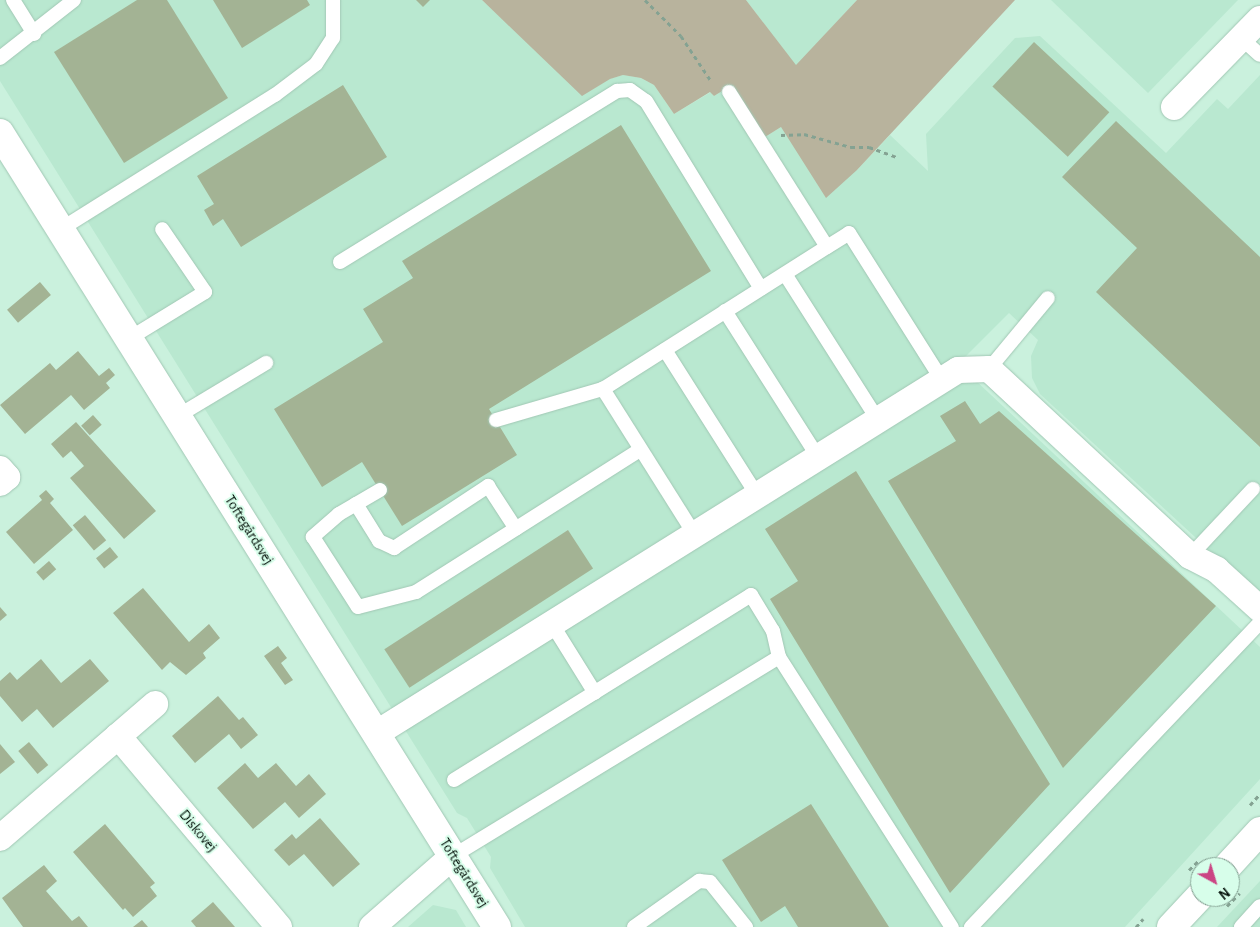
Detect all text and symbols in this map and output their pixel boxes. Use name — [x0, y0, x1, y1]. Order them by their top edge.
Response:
street label: Toftegårdsvej — [221, 492, 277, 568]
street label: Diskovej — [175, 806, 221, 856]
street label: Toftegårdsvej — [436, 835, 492, 911]
north arrow — [1190, 857, 1240, 907]
text: N — [1216, 884, 1232, 901]

